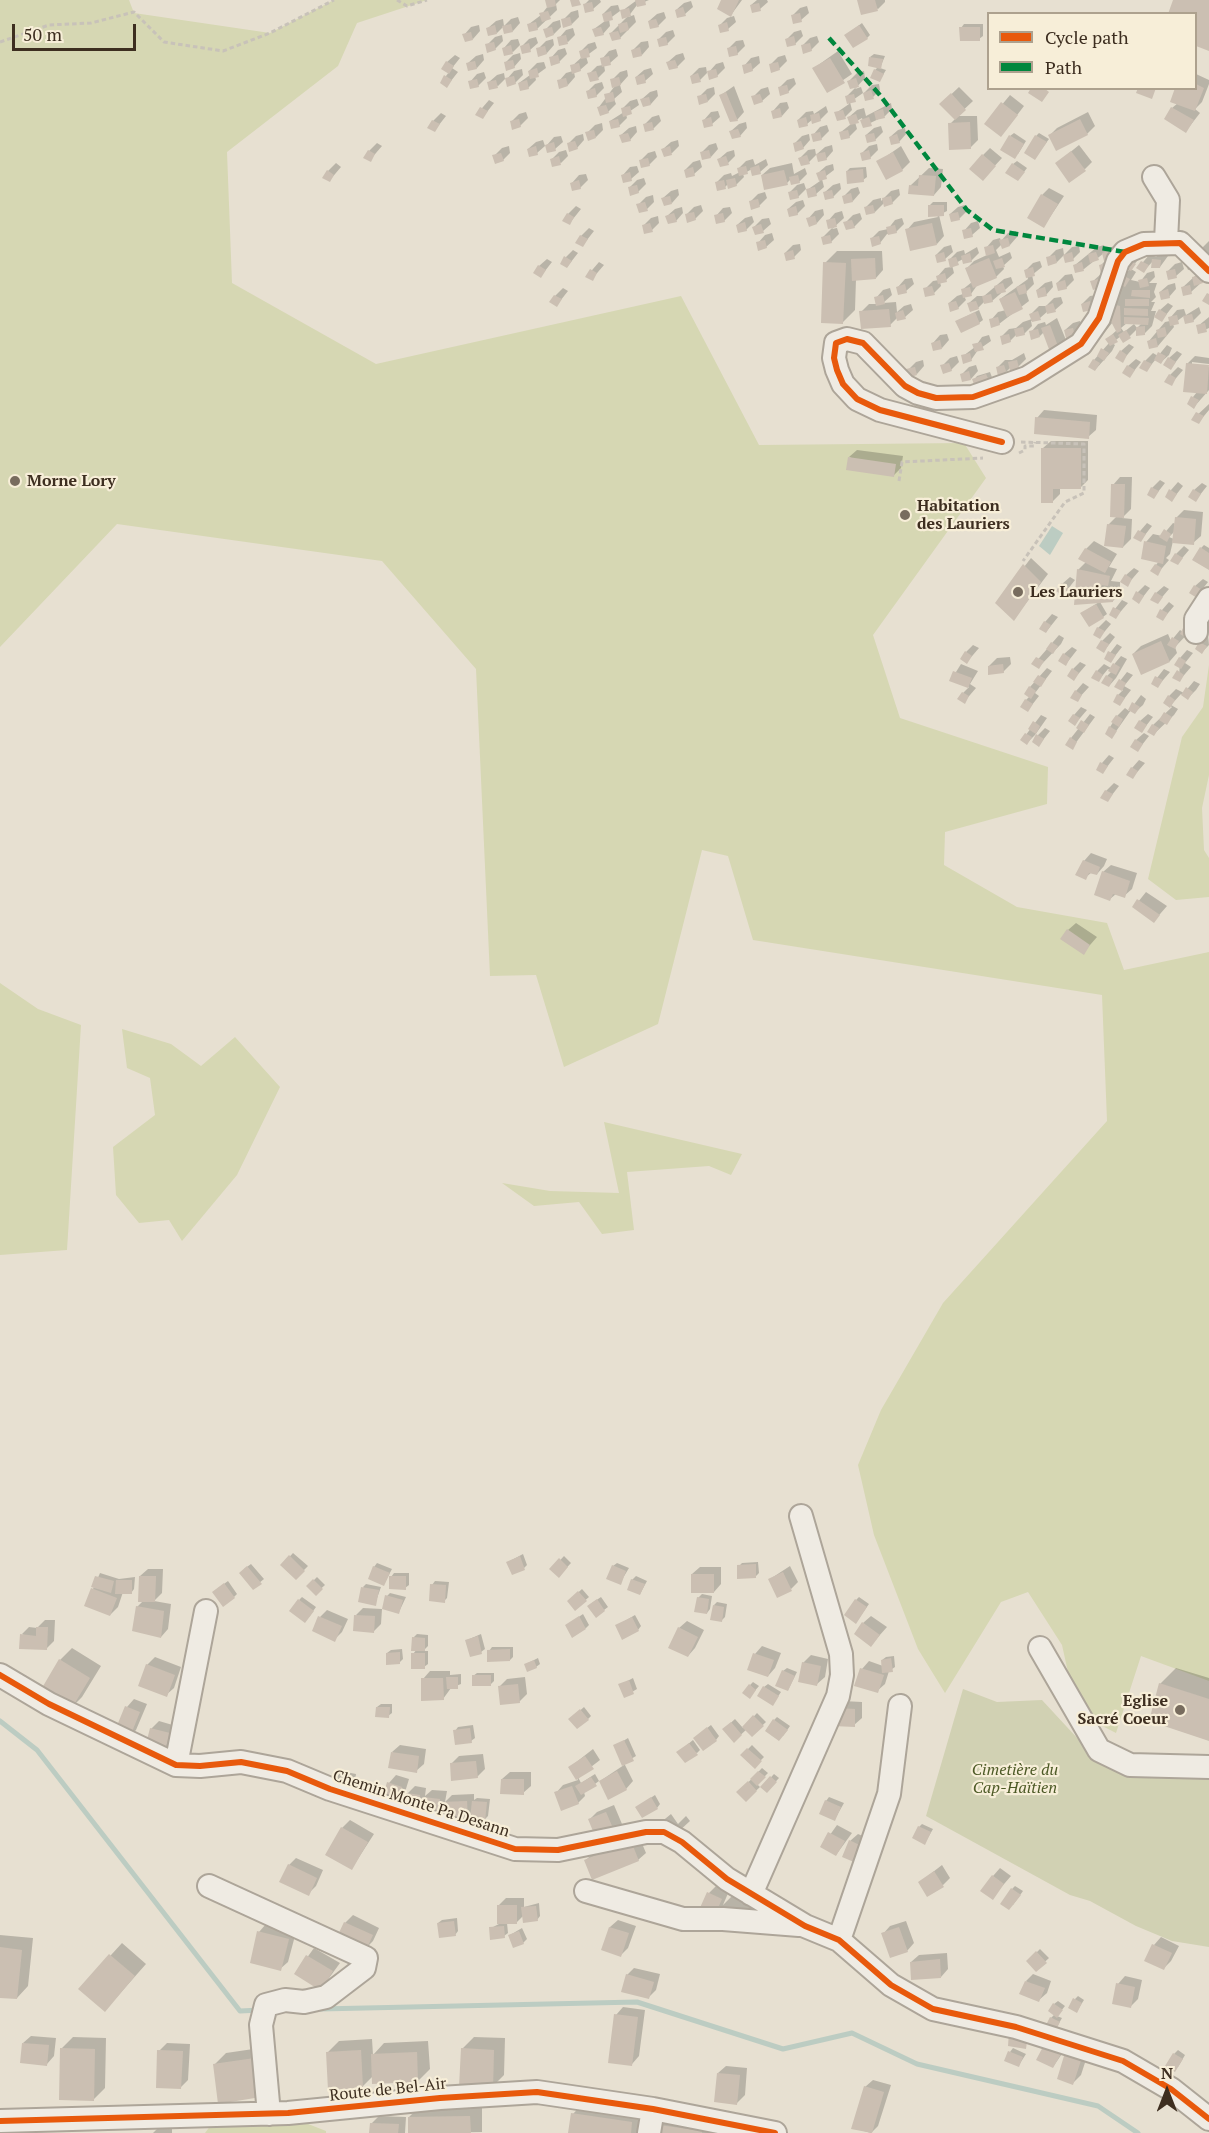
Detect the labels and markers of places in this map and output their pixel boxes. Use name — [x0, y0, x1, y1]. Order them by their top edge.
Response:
place label: Morne Lory — [27, 471, 116, 491]
marker: Morne Lory — [8, 474, 22, 488]
place label: Habitation des Lauriers — [917, 496, 1010, 534]
marker: Habitation des Lauriers — [898, 508, 912, 522]
place label: Les Lauriers — [1030, 582, 1123, 602]
marker: Les Lauriers — [1011, 585, 1025, 599]
place label: Eglise Sacré Coeur — [1078, 1691, 1168, 1729]
marker: Eglise Sacré Coeur — [1173, 1703, 1187, 1717]

